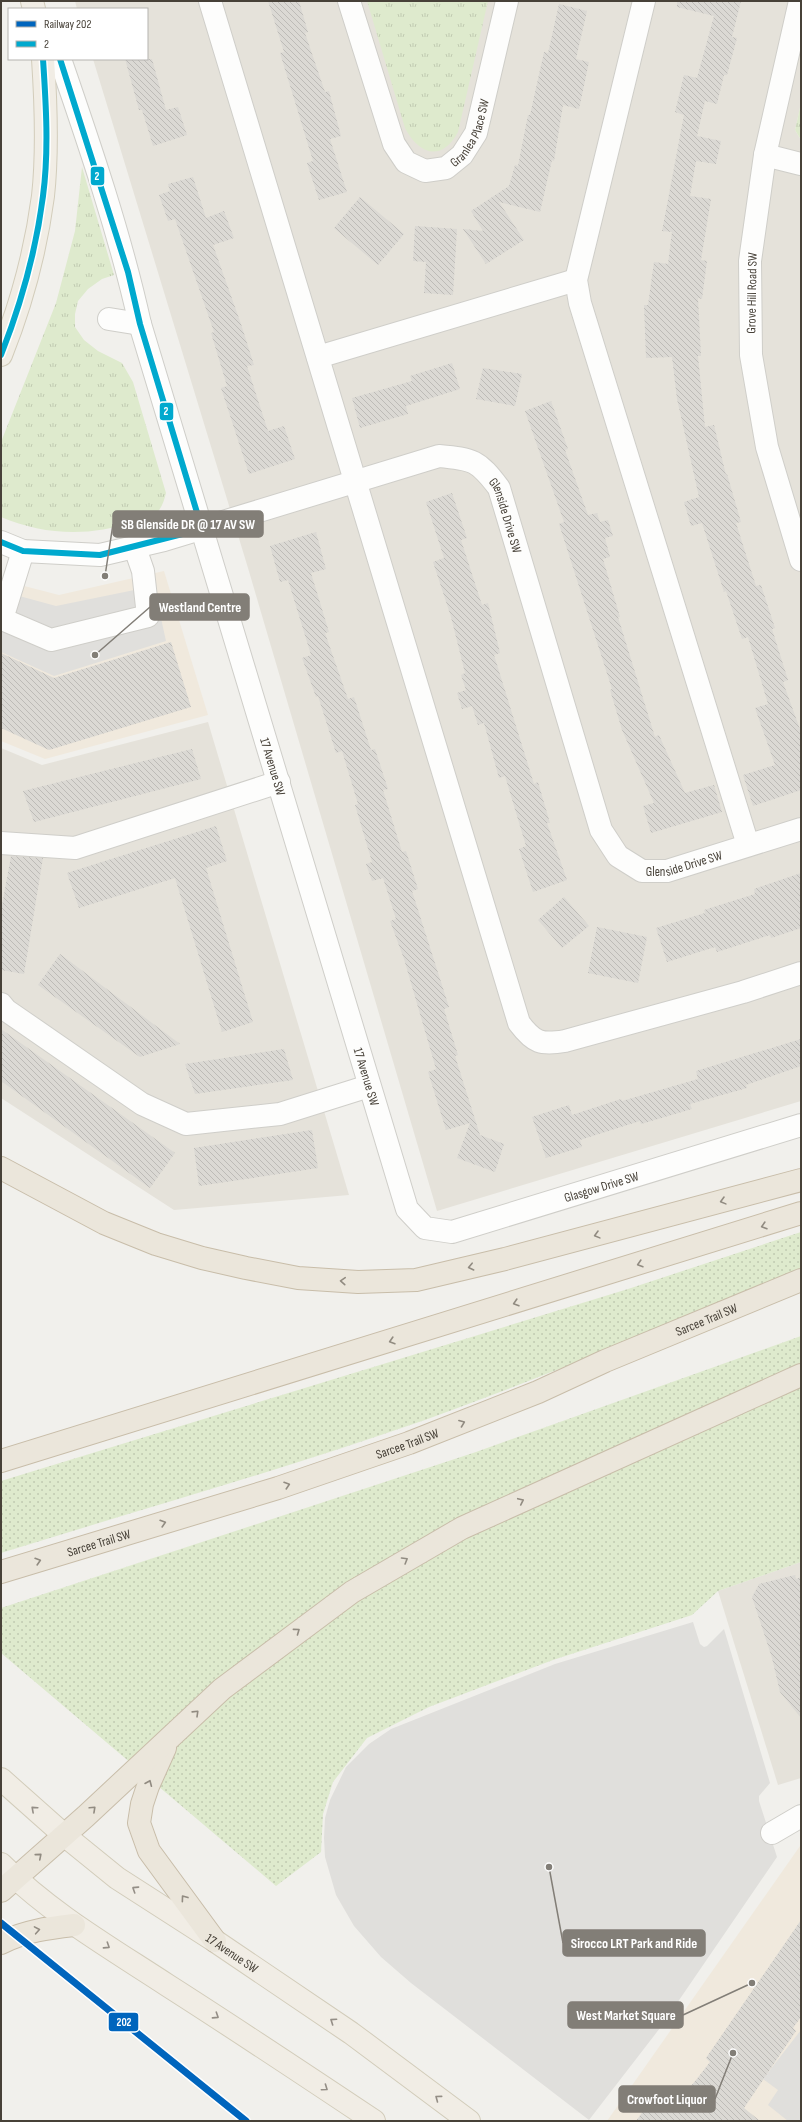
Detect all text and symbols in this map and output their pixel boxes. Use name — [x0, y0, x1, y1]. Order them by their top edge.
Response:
legend — [8, 8, 148, 60]
text: Railway 202 — [44, 17, 91, 32]
text: 2 — [44, 37, 49, 52]
street label: Granlea Place SW — [447, 97, 493, 171]
line badge: 2 — [90, 166, 105, 186]
text: 2 — [95, 170, 100, 183]
street label: Grove Hill Road SW — [743, 252, 761, 334]
line badge: 2 — [159, 402, 174, 421]
text: 2 — [164, 405, 169, 418]
street label: Glenside Drive SW — [485, 475, 525, 556]
callout: SB Glenside DR @ 17 AV SW — [113, 511, 263, 537]
text: SB Glenside DR @ 17 AV SW — [121, 516, 255, 533]
callout: Westland Centre — [150, 594, 249, 620]
text: Westland Centre — [159, 599, 241, 616]
street label: 17 Avenue SW — [256, 736, 289, 798]
street label: Glenside Drive SW — [646, 847, 725, 880]
street label: 17 Avenue SW — [350, 1046, 383, 1108]
street label: Glasgow Drive SW — [562, 1168, 641, 1206]
one-way arrow — [719, 1196, 726, 1205]
one-way arrow — [761, 1221, 768, 1230]
one-way arrow — [594, 1230, 600, 1238]
one-way arrow — [637, 1259, 644, 1268]
one-way arrow — [468, 1262, 475, 1271]
one-way arrow — [340, 1277, 346, 1286]
one-way arrow — [512, 1298, 519, 1307]
street label: Sarcee Trail SW — [673, 1300, 740, 1340]
one-way arrow — [388, 1336, 395, 1345]
one-way arrow — [459, 1420, 466, 1428]
street label: Sarcee Trail SW — [374, 1425, 441, 1463]
one-way arrow — [283, 1481, 290, 1490]
one-way arrow — [517, 1498, 524, 1506]
one-way arrow — [159, 1519, 166, 1528]
street label: Sarcee Trail SW — [65, 1526, 133, 1561]
one-way arrow — [35, 1557, 42, 1566]
one-way arrow — [401, 1557, 408, 1564]
one-way arrow — [293, 1629, 300, 1636]
one-way arrow — [191, 1711, 199, 1718]
one-way arrow — [145, 1779, 153, 1786]
one-way arrow — [32, 1807, 39, 1814]
one-way arrow — [88, 1807, 96, 1814]
one-way arrow — [35, 1854, 42, 1861]
one-way arrow — [132, 1886, 139, 1894]
one-way arrow — [182, 1895, 189, 1902]
one-way arrow — [33, 1926, 40, 1935]
street label: 17 Avenue SW — [203, 1930, 261, 1977]
callout: Sirocco LRT Park and Ride — [563, 1930, 705, 1956]
text: Sirocco LRT Park and Ride — [571, 1935, 697, 1952]
one-way arrow — [103, 1941, 110, 1949]
callout: West Market Square — [568, 2002, 683, 2028]
text: West Market Square — [576, 2007, 676, 2024]
line badge: 202 — [108, 2012, 139, 2032]
one-way arrow — [212, 2012, 219, 2019]
text: 202 — [117, 2016, 132, 2029]
one-way arrow — [331, 2019, 338, 2026]
one-way arrow — [321, 2083, 328, 2091]
callout: Crowfoot Liquor — [619, 2086, 715, 2112]
text: Crowfoot Liquor — [627, 2091, 708, 2108]
one-way arrow — [435, 2095, 442, 2102]

